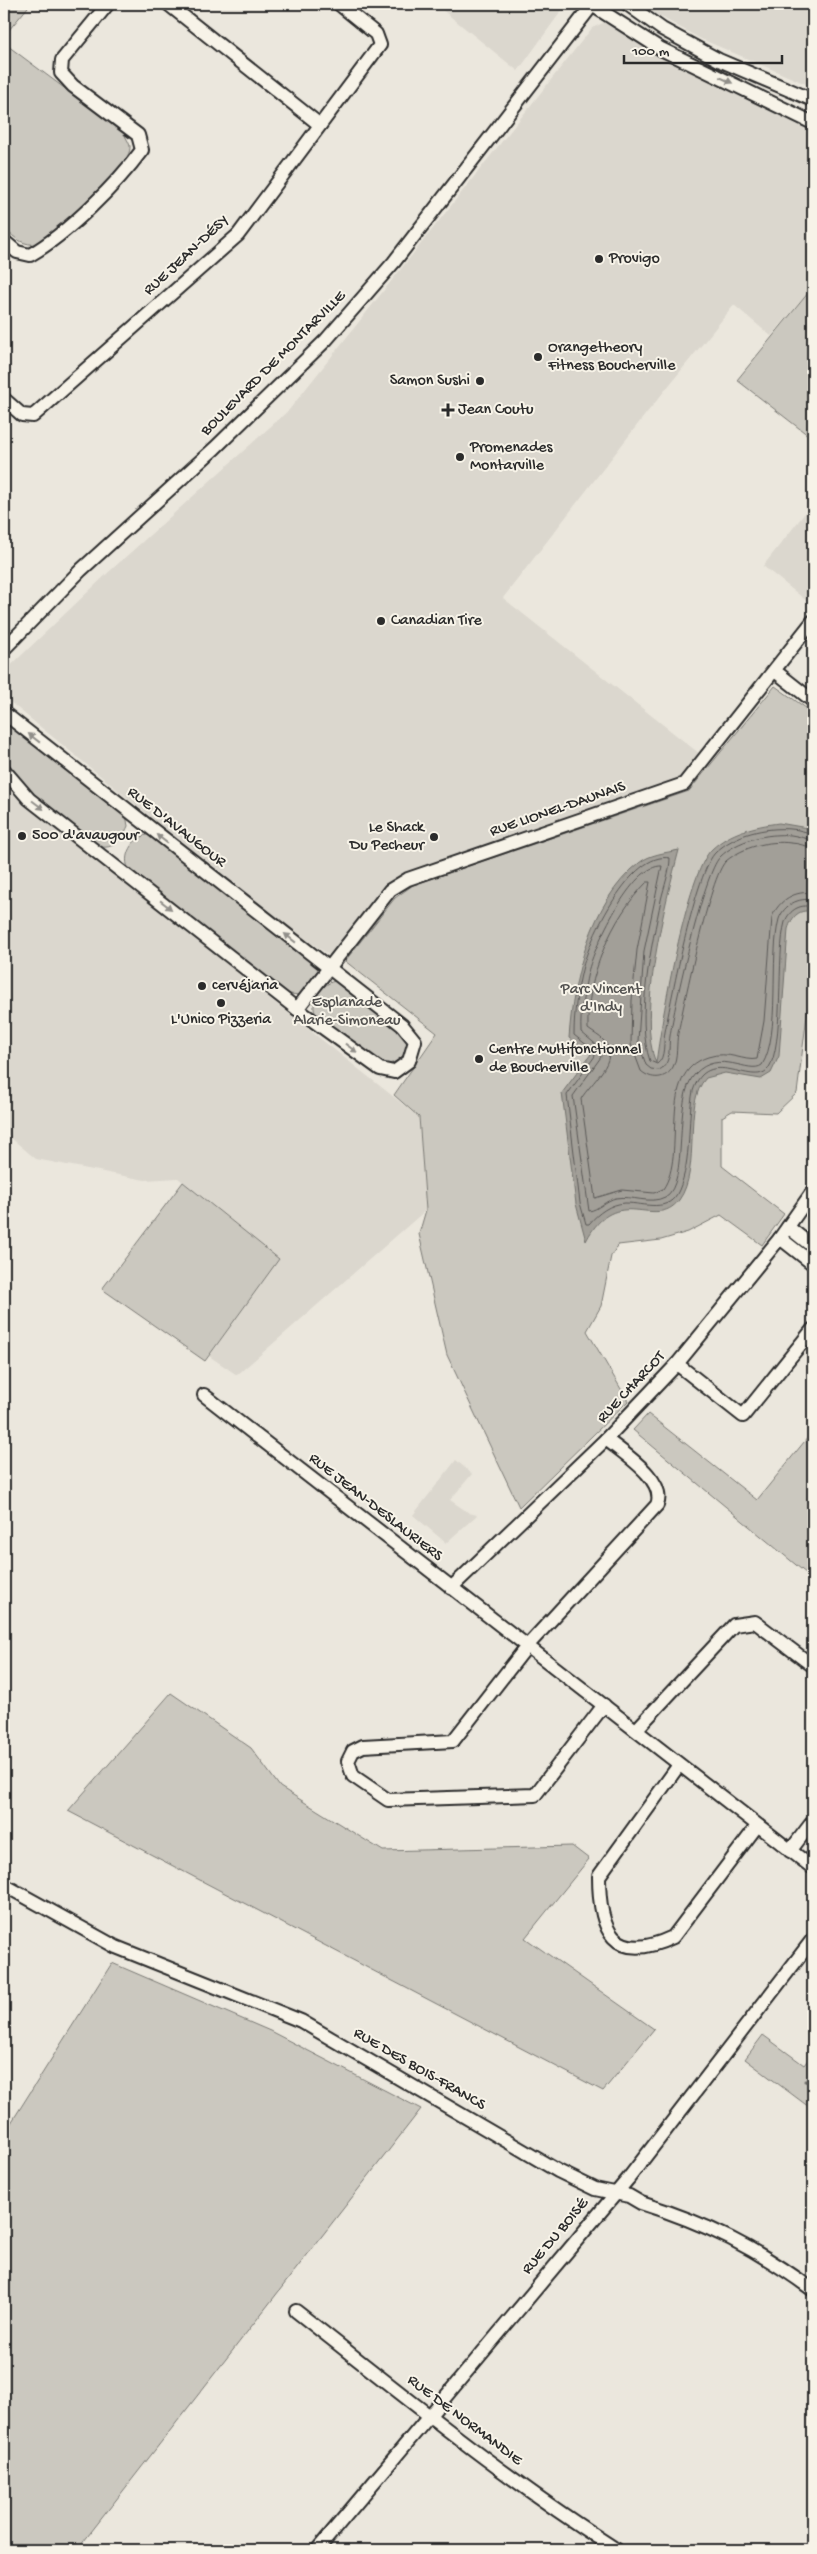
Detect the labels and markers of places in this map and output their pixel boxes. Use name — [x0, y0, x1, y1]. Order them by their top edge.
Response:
place label: Provigo — [608, 250, 660, 269]
marker: Provigo — [593, 253, 605, 265]
place label: Orangetheory Fitness Boucherville — [547, 339, 676, 376]
marker: Orangetheory Fitness Boucherville — [532, 351, 544, 363]
place label: Samon Sushi — [390, 372, 470, 391]
marker: Samon Sushi — [474, 375, 486, 387]
place label: Jean Coutu — [458, 401, 534, 420]
marker: Jean Coutu — [442, 404, 454, 416]
place label: Promenades Montarville — [469, 439, 554, 476]
marker: Promenades Montarville — [454, 451, 466, 463]
place label: Canadian Tire — [391, 612, 482, 631]
marker: Canadian Tire — [375, 615, 387, 627]
place label: Le Shack Du Pecheur — [349, 819, 426, 856]
place label: 500 d'avaugour — [32, 827, 140, 846]
marker: 500 d'avaugour — [16, 830, 28, 842]
marker: Le Shack Du Pecheur — [428, 831, 440, 843]
place label: cervéjaria — [212, 977, 279, 996]
marker: cervéjaria — [196, 980, 208, 992]
marker: L'Unico Pizzeria — [215, 997, 227, 1009]
place label: L'Unico Pizzeria — [171, 1011, 272, 1030]
place label: Centre Multifonctionnel de Boucherville — [489, 1041, 641, 1078]
marker: Centre Multifonctionnel de Boucherville — [473, 1053, 485, 1065]

